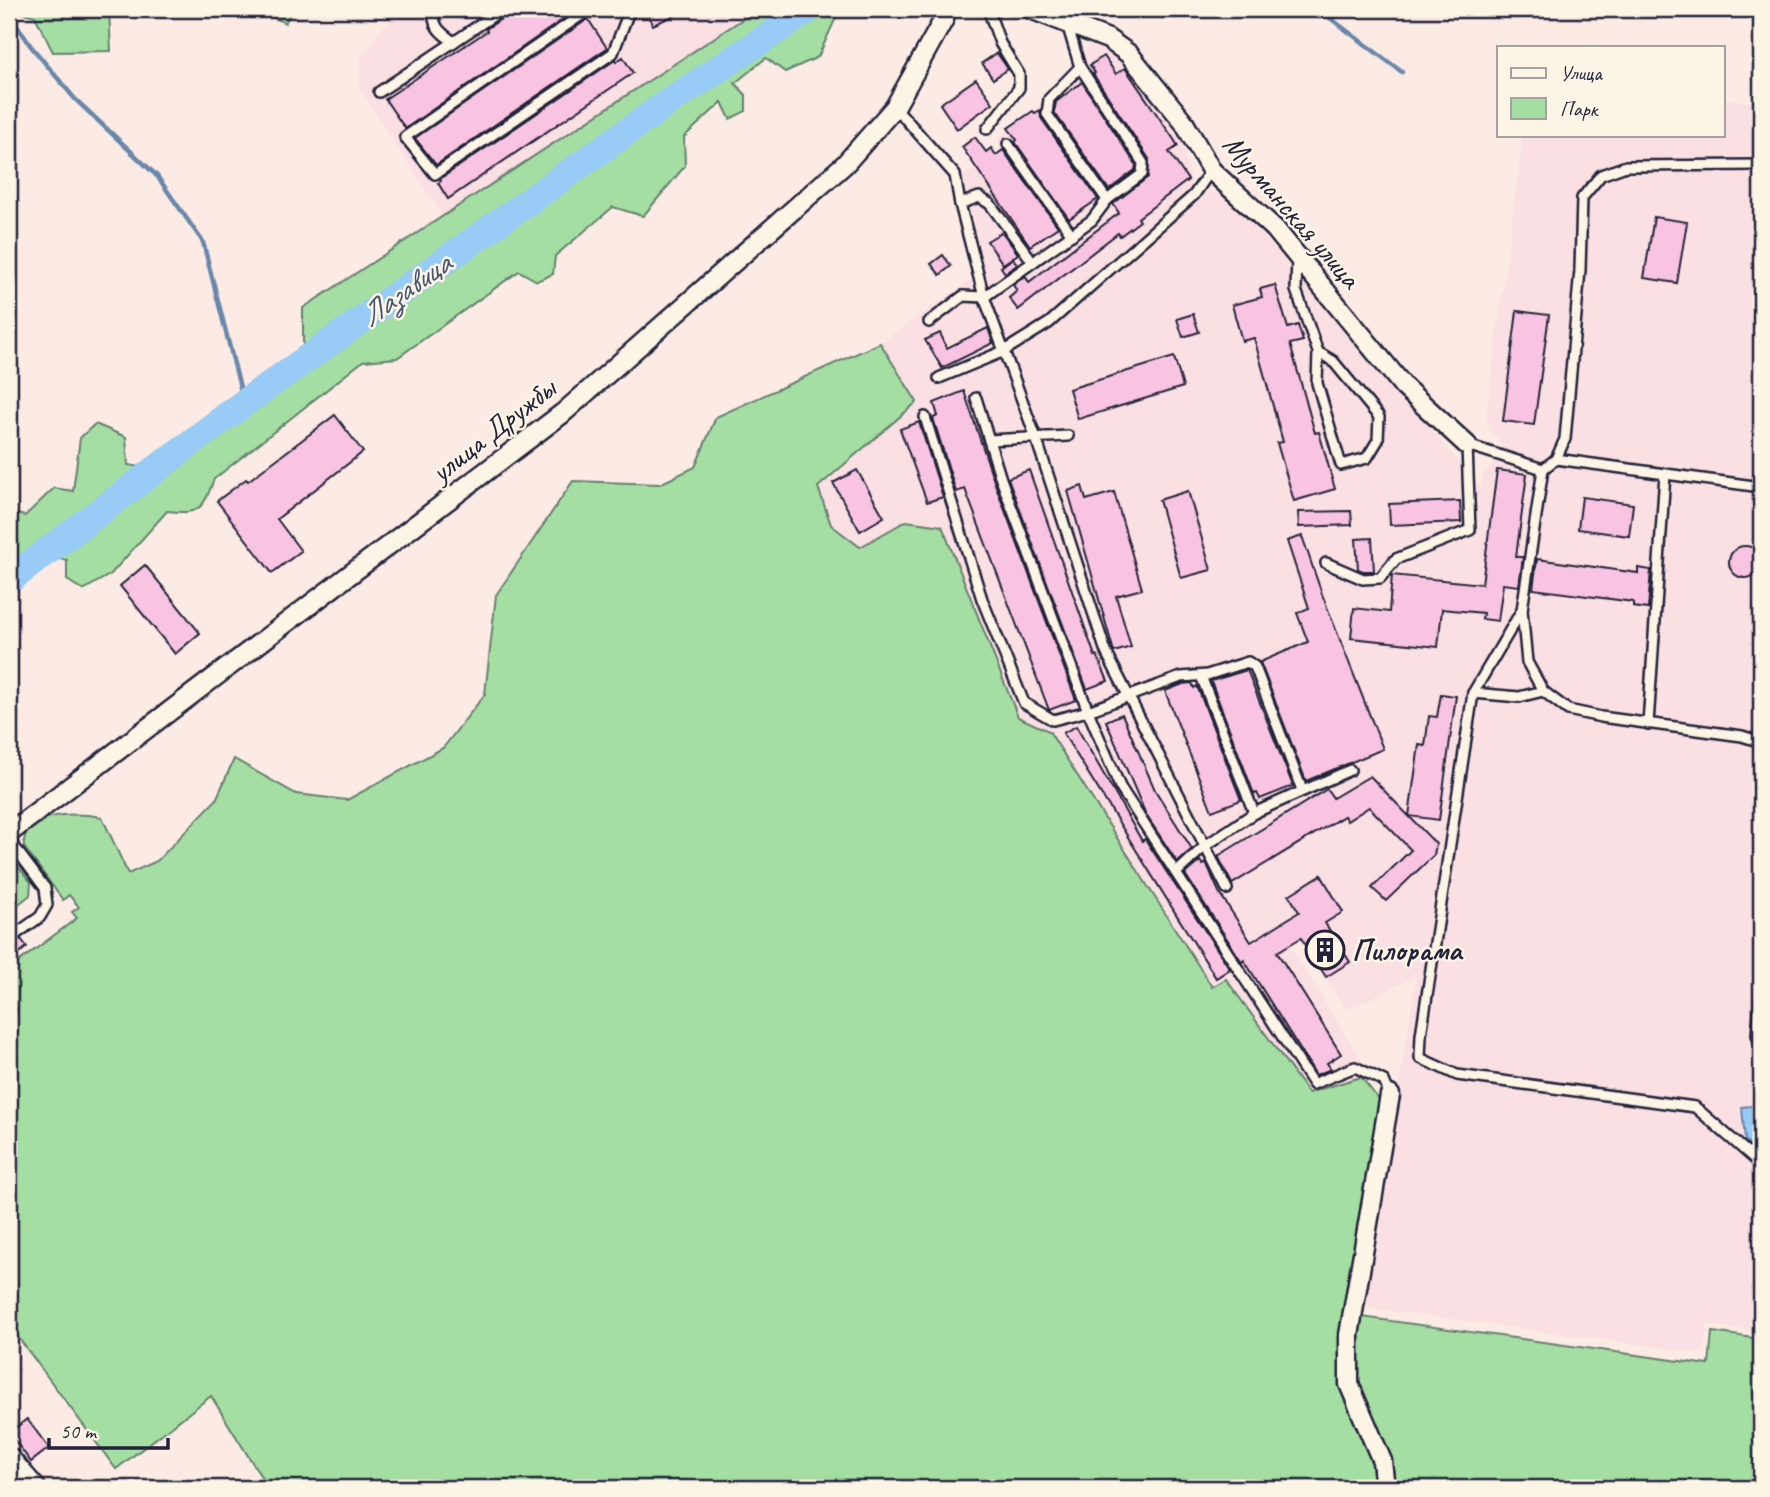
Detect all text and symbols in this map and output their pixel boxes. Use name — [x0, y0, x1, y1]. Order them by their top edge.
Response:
legend — [1497, 46, 1724, 136]
text: Улица — [1560, 60, 1603, 86]
text: Парк — [1560, 96, 1600, 122]
street label: Мурманская улица — [1215, 126, 1371, 297]
water label: Лазавица — [352, 242, 461, 336]
street label: улица Дружбы — [421, 368, 565, 492]
building icon: Пилорама — [1304, 929, 1346, 971]
place label: Пилорама — [1352, 931, 1464, 969]
scale bar — [49, 1406, 168, 1450]
text: 50 m — [60, 1418, 98, 1444]

